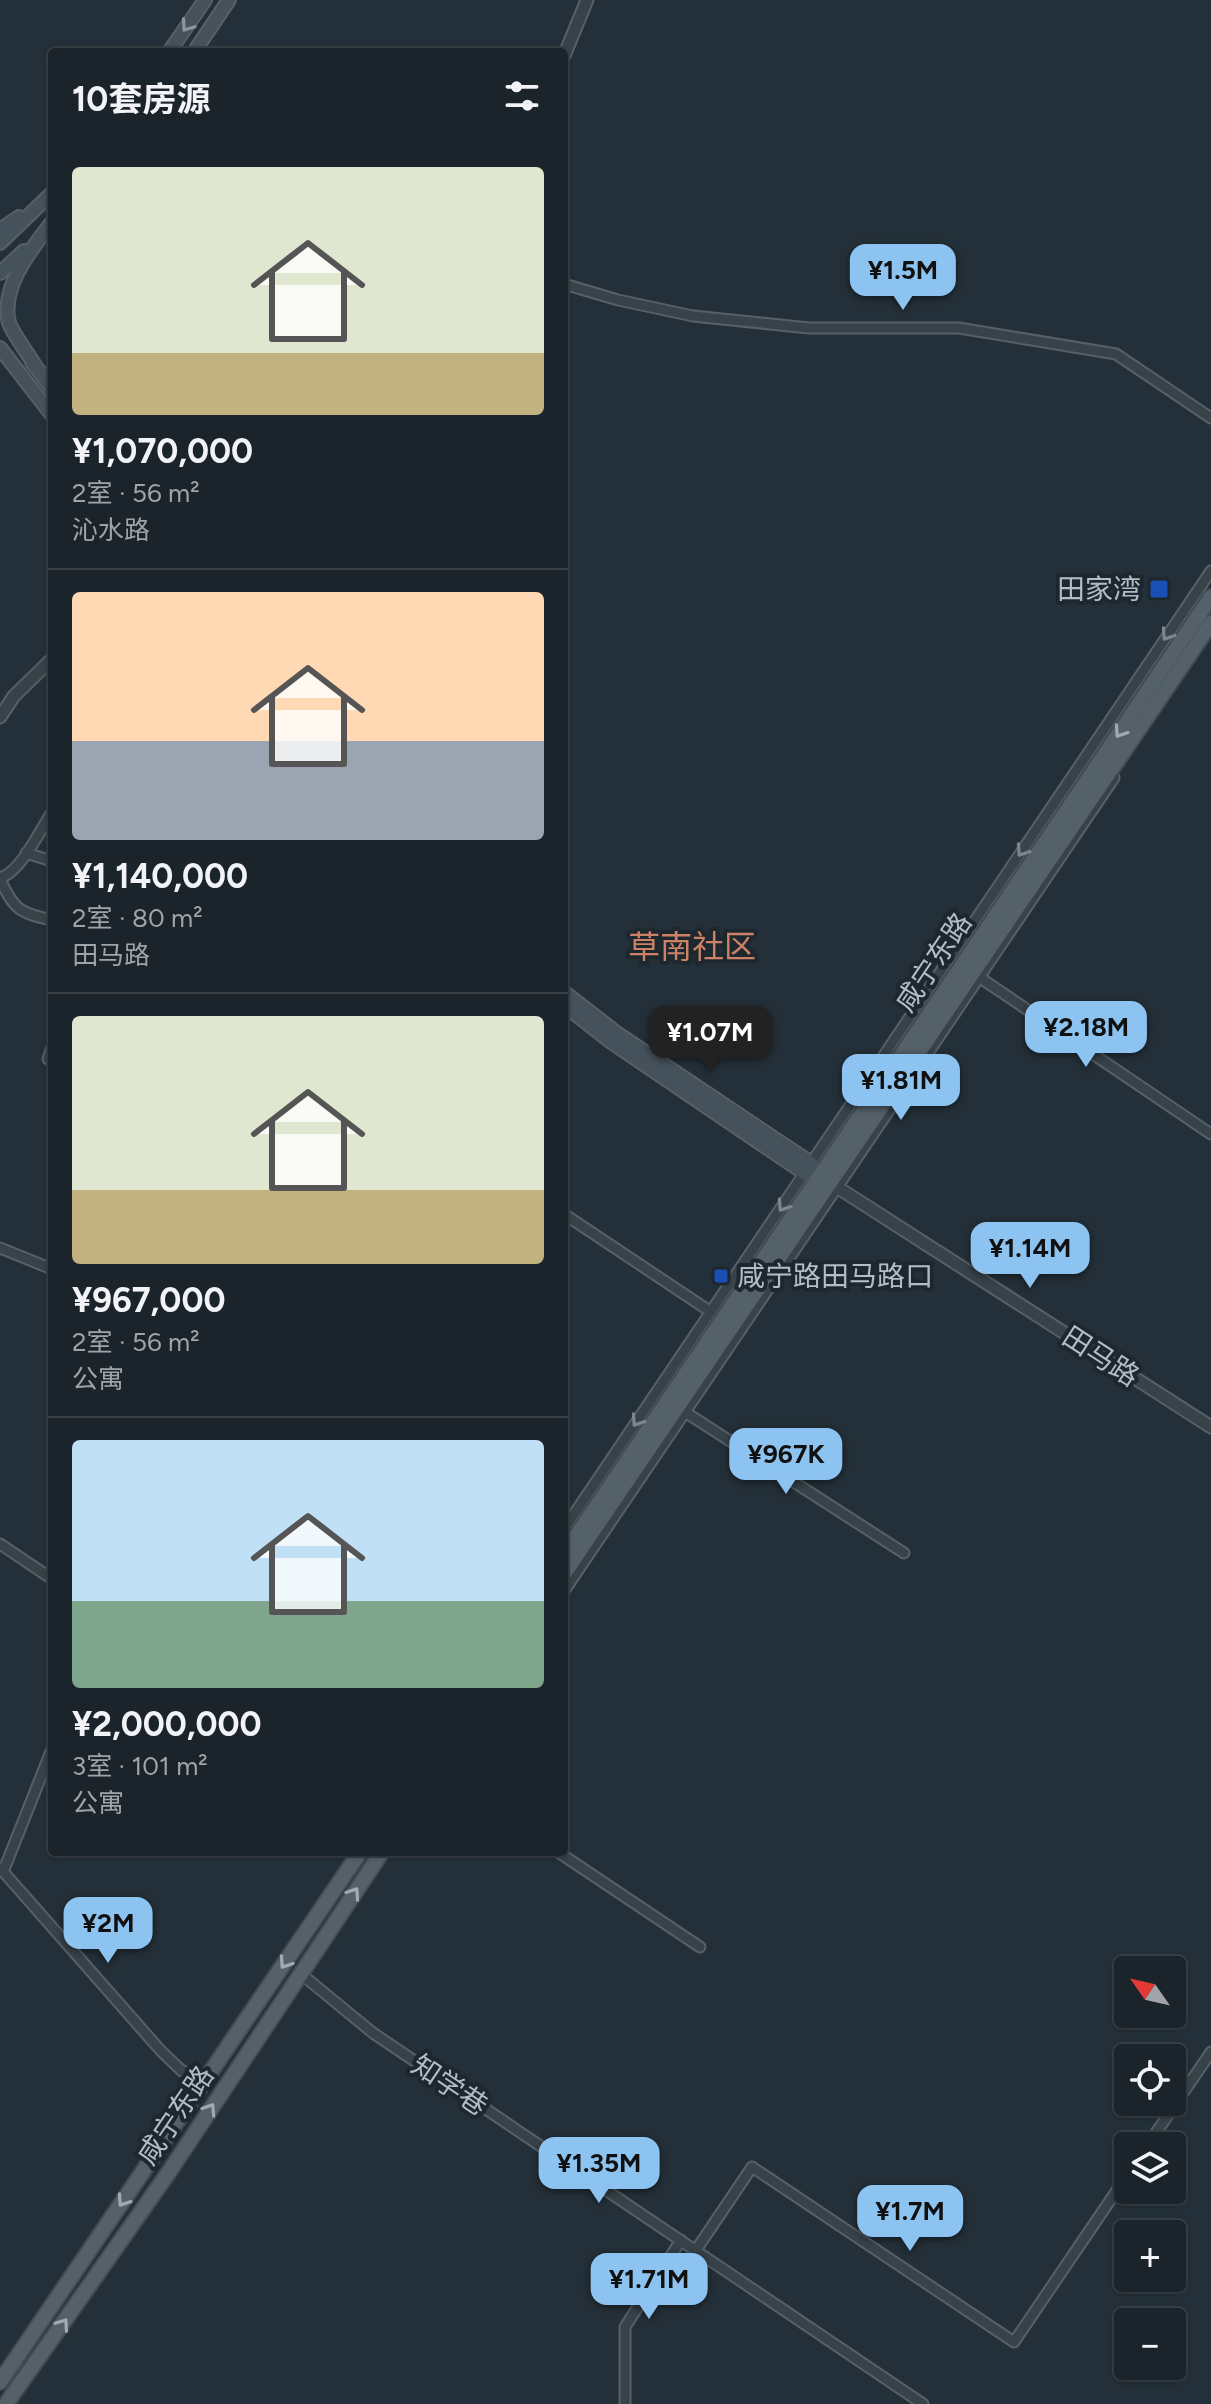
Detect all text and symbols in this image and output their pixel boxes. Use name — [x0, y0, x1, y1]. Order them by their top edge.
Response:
one-way arrow — [182, 18, 197, 32]
icon: filters — [500, 74, 544, 118]
text: 10套房源 — [72, 79, 210, 120]
icon: home — [236, 219, 380, 363]
pin: ¥1.5M — [847, 244, 959, 312]
text: ¥1.5M — [868, 254, 938, 286]
text: ¥1,070,000 — [72, 431, 253, 472]
text: 2室 · 56 m² — [72, 477, 200, 509]
text: 沁水路 — [72, 514, 150, 546]
place label: 田家湾 — [1057, 572, 1141, 606]
marker: 田家湾 — [1148, 578, 1170, 600]
one-way arrow — [1162, 627, 1177, 641]
icon: home — [236, 644, 380, 788]
one-way arrow — [1115, 723, 1130, 737]
one-way arrow — [1017, 842, 1032, 857]
text: ¥1,140,000 — [72, 856, 248, 897]
text: 2室 · 80 m² — [72, 902, 203, 934]
street label: 咸宁东路 — [888, 906, 978, 1018]
district label: 草南社区 — [628, 928, 756, 966]
text: 田马路 — [72, 939, 150, 971]
pin: ¥2.18M — [1021, 1001, 1151, 1069]
pin: ¥1.07M — [645, 1006, 775, 1074]
text: ¥2.18M — [1043, 1011, 1129, 1043]
text: ¥1.07M — [667, 1016, 753, 1048]
pin: ¥1.81M — [836, 1054, 966, 1122]
text: ¥1.81M — [860, 1064, 942, 1096]
icon: home — [236, 1068, 380, 1212]
one-way arrow — [778, 1198, 793, 1212]
pin: ¥1.14M — [965, 1222, 1095, 1290]
text: ¥1.14M — [989, 1232, 1071, 1264]
place label: 咸宁路田马路口 — [737, 1259, 933, 1293]
marker: 咸宁路田马路口 — [712, 1267, 730, 1285]
text: ¥967,000 — [72, 1280, 225, 1321]
street label: 田马路 — [1057, 1319, 1145, 1393]
text: 2室 · 56 m² — [72, 1326, 200, 1358]
text: 公寓 — [72, 1363, 124, 1395]
one-way arrow — [632, 1413, 647, 1427]
pin: ¥967K — [730, 1428, 842, 1496]
text: ¥967K — [747, 1438, 825, 1470]
icon: home — [236, 1492, 380, 1636]
text: ¥2,000,000 — [72, 1704, 262, 1745]
text: 3室 · 101 m² — [72, 1750, 208, 1782]
text: 公寓 — [72, 1787, 124, 1819]
one-way arrow — [345, 1887, 360, 1901]
pin: ¥2M — [69, 1897, 147, 1965]
text: ¥2M — [82, 1907, 134, 1939]
one-way arrow — [280, 1954, 295, 1969]
north arrow — [1114, 1956, 1186, 2028]
map controls — [1114, 1956, 1186, 2380]
button: locate — [1114, 2044, 1186, 2116]
street label: 知学巷 — [406, 2047, 494, 2123]
street label: 咸宁东路 — [130, 2059, 220, 2171]
one-way arrow — [201, 2104, 216, 2118]
button: layers — [1114, 2132, 1186, 2204]
pin: ¥1.35M — [534, 2137, 664, 2205]
text: ¥1.35M — [557, 2147, 641, 2179]
pin: ¥1.7M — [854, 2185, 966, 2253]
one-way arrow — [118, 2193, 133, 2207]
text: ¥1.7M — [875, 2195, 945, 2227]
button: + — [1114, 2220, 1186, 2292]
pin: ¥1.71M — [584, 2253, 714, 2321]
text: ¥1.71M — [609, 2263, 689, 2295]
button: − — [1114, 2308, 1186, 2380]
one-way arrow — [53, 2318, 68, 2332]

